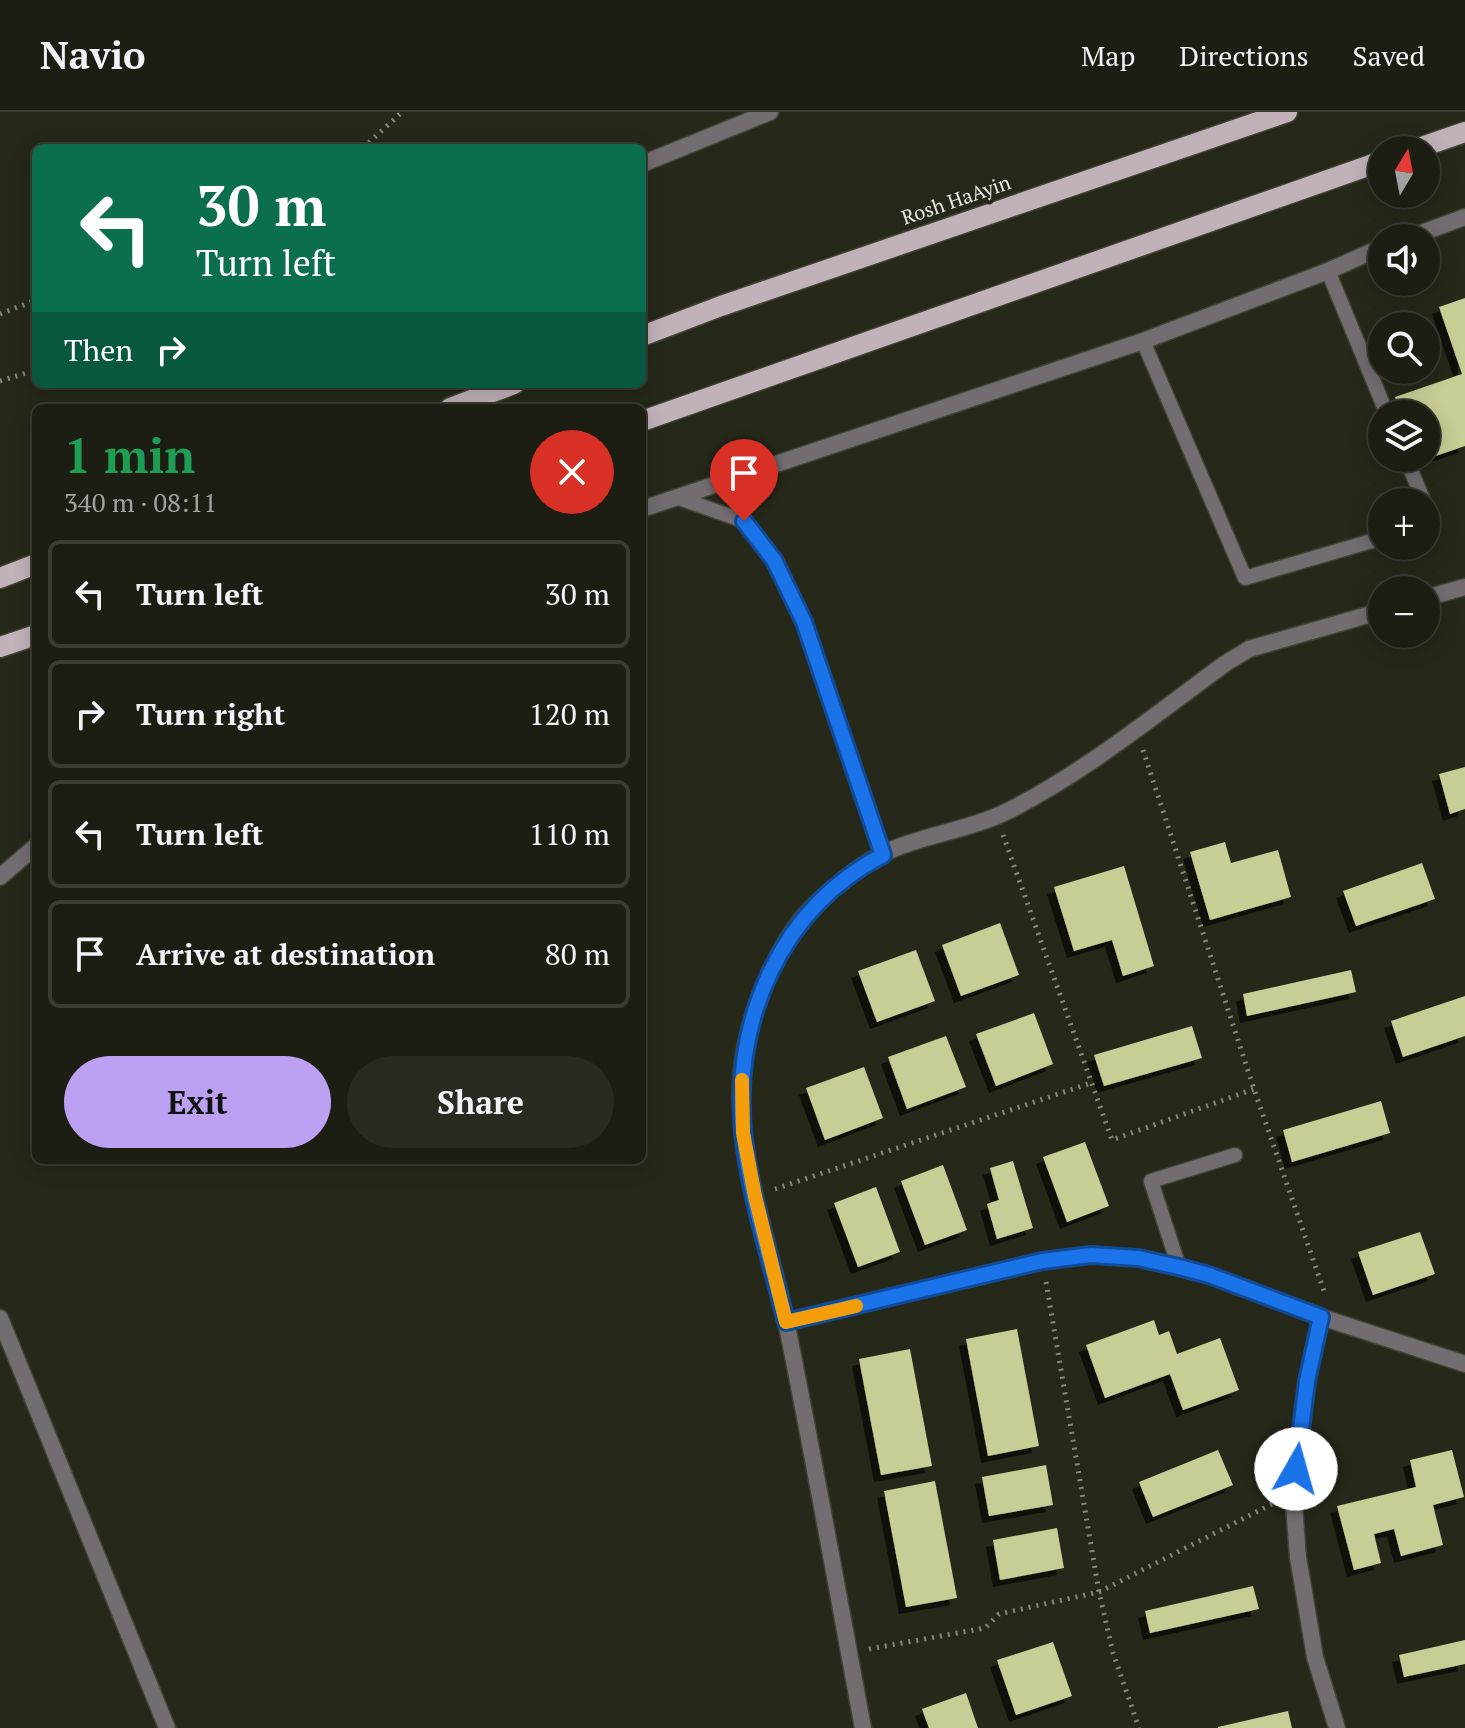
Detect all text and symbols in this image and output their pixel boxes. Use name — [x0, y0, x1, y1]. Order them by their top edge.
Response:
text: Navio — [40, 30, 146, 80]
text: Map — [1081, 37, 1135, 74]
text: Directions — [1179, 37, 1309, 74]
text: Saved — [1353, 37, 1425, 74]
north arrow — [1368, 136, 1440, 208]
map controls — [1368, 136, 1440, 648]
text: 30 m — [196, 168, 326, 242]
street label: Rosh HaAyin — [898, 168, 1014, 231]
icon: left — [64, 176, 168, 280]
button: sound — [1368, 224, 1440, 296]
text: Turn left — [196, 239, 336, 286]
button: search — [1368, 312, 1440, 384]
icon: right — [149, 328, 193, 372]
text: Then — [64, 330, 133, 370]
button: layers — [1368, 400, 1440, 472]
text: 1 min — [64, 423, 195, 487]
button: close — [530, 430, 614, 514]
pin — [710, 439, 778, 521]
icon: arrive — [722, 451, 766, 495]
text: 340 m · 08:11 — [64, 485, 217, 519]
button: + — [1368, 488, 1440, 560]
icon: left — [68, 572, 112, 616]
text: Turn left — [136, 574, 263, 614]
text: 30 m — [545, 574, 610, 614]
button: − — [1368, 576, 1440, 648]
icon: right — [68, 692, 112, 736]
text: Turn right — [136, 694, 285, 734]
text: 120 m — [529, 694, 610, 734]
icon: left — [68, 812, 112, 856]
text: Turn left — [136, 814, 263, 854]
text: 110 m — [529, 814, 610, 854]
icon: arrive — [68, 932, 112, 976]
text: Arrive at destination — [136, 934, 435, 974]
text: 80 m — [545, 934, 610, 974]
button: Exit — [64, 1056, 331, 1148]
button: Share — [347, 1056, 614, 1148]
position arrow — [1254, 1427, 1338, 1511]

